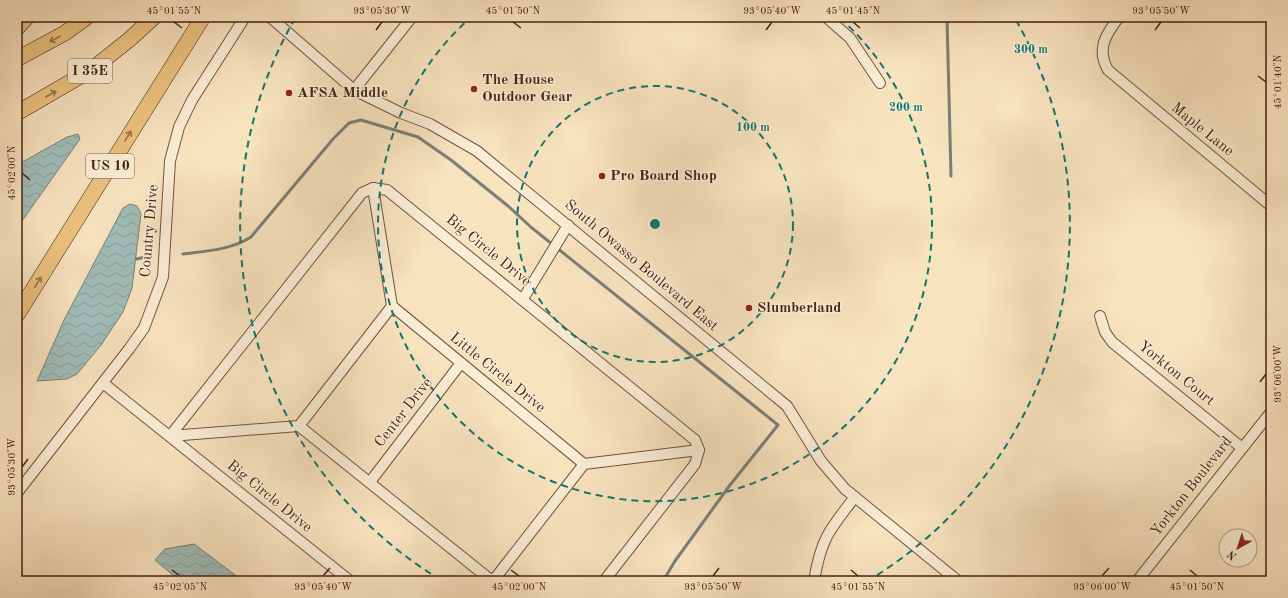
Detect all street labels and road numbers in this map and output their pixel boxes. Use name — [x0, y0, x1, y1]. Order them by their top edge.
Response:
road number: I 35E — [68, 59, 112, 83]
street label: Maple Lane — [1168, 100, 1236, 160]
road number: US 10 — [86, 154, 134, 178]
street label: Country Drive — [138, 184, 162, 278]
street label: South Owasso Boulevard East — [561, 197, 721, 335]
street label: Big Circle Drive — [443, 212, 533, 290]
street label: Little Circle Drive — [447, 330, 548, 416]
street label: Yorkton Court — [1135, 339, 1217, 409]
street label: Center Drive — [372, 375, 436, 451]
street label: Yorkton Boulevard — [1149, 434, 1236, 540]
street label: Big Circle Drive — [224, 458, 314, 536]

